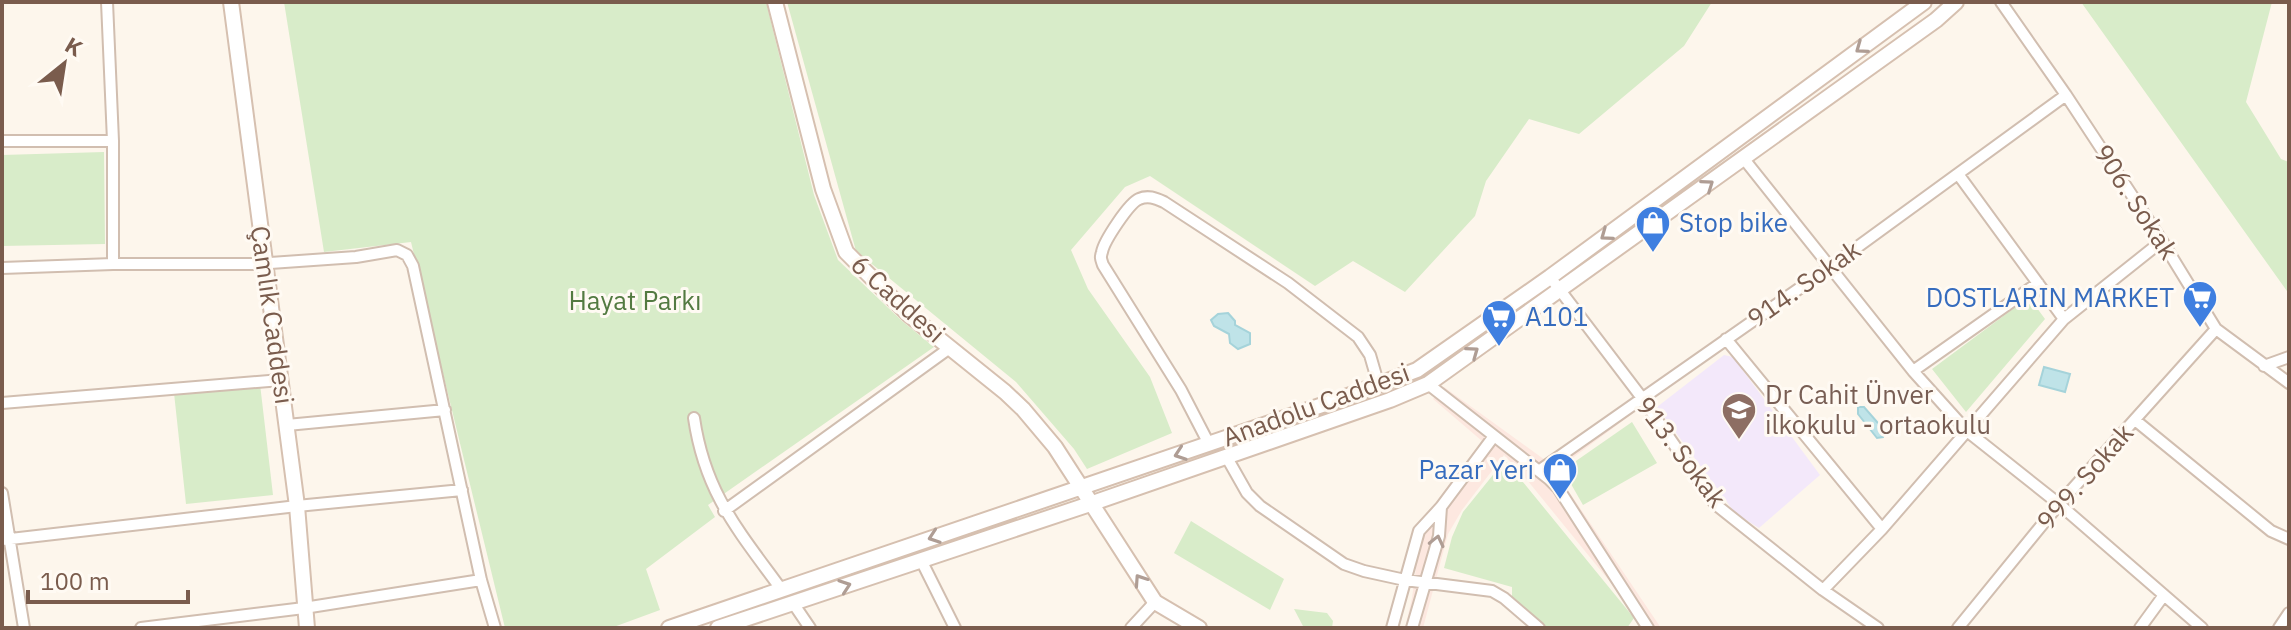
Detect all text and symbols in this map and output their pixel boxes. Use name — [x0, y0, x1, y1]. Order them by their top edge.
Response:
north arrow — [24, 24, 104, 104]
text: K — [60, 30, 89, 63]
one-way arrow — [1855, 39, 1870, 53]
street label: 906. Sokak — [2087, 137, 2187, 266]
one-way arrow — [1699, 180, 1713, 195]
shop icon: Stop bike — [1634, 204, 1672, 254]
place label: Stop bike — [1679, 205, 1788, 239]
street label: Çamlık Caddesi — [244, 223, 302, 406]
one-way arrow — [1600, 226, 1615, 240]
street label: 914. Sokak — [1740, 232, 1867, 335]
street label: 6 Caddesi — [844, 247, 953, 349]
supermarket icon: DOSTLARIN MARKET — [2181, 279, 2219, 329]
place label: DOSTLARIN MARKET — [1926, 280, 2174, 314]
park label: Hayat Parkı — [568, 283, 702, 317]
supermarket icon: A101 — [1480, 298, 1518, 348]
place label: A101 — [1525, 299, 1588, 333]
one-way arrow — [1464, 347, 1479, 362]
street label: Anadolu Caddesi — [1217, 354, 1414, 454]
place label: Dr Cahit Ünver ilkokulu - ortaokulu — [1765, 377, 1991, 441]
street label: 913. Sokak — [1629, 389, 1735, 514]
school or university icon: Dr Cahit Ünver ilkokulu - ortaokulu — [1720, 391, 1758, 441]
street label: 999. Sokak — [2028, 416, 2140, 537]
one-way arrow — [1173, 444, 1187, 460]
shop icon: Pazar Yeri — [1541, 451, 1579, 501]
place label: Pazar Yeri — [1419, 452, 1534, 486]
one-way arrow — [927, 528, 941, 544]
one-way arrow — [1427, 534, 1444, 548]
scale bar — [28, 554, 188, 604]
text: 100 m — [40, 565, 110, 597]
one-way arrow — [1135, 574, 1150, 588]
one-way arrow — [838, 579, 852, 595]

